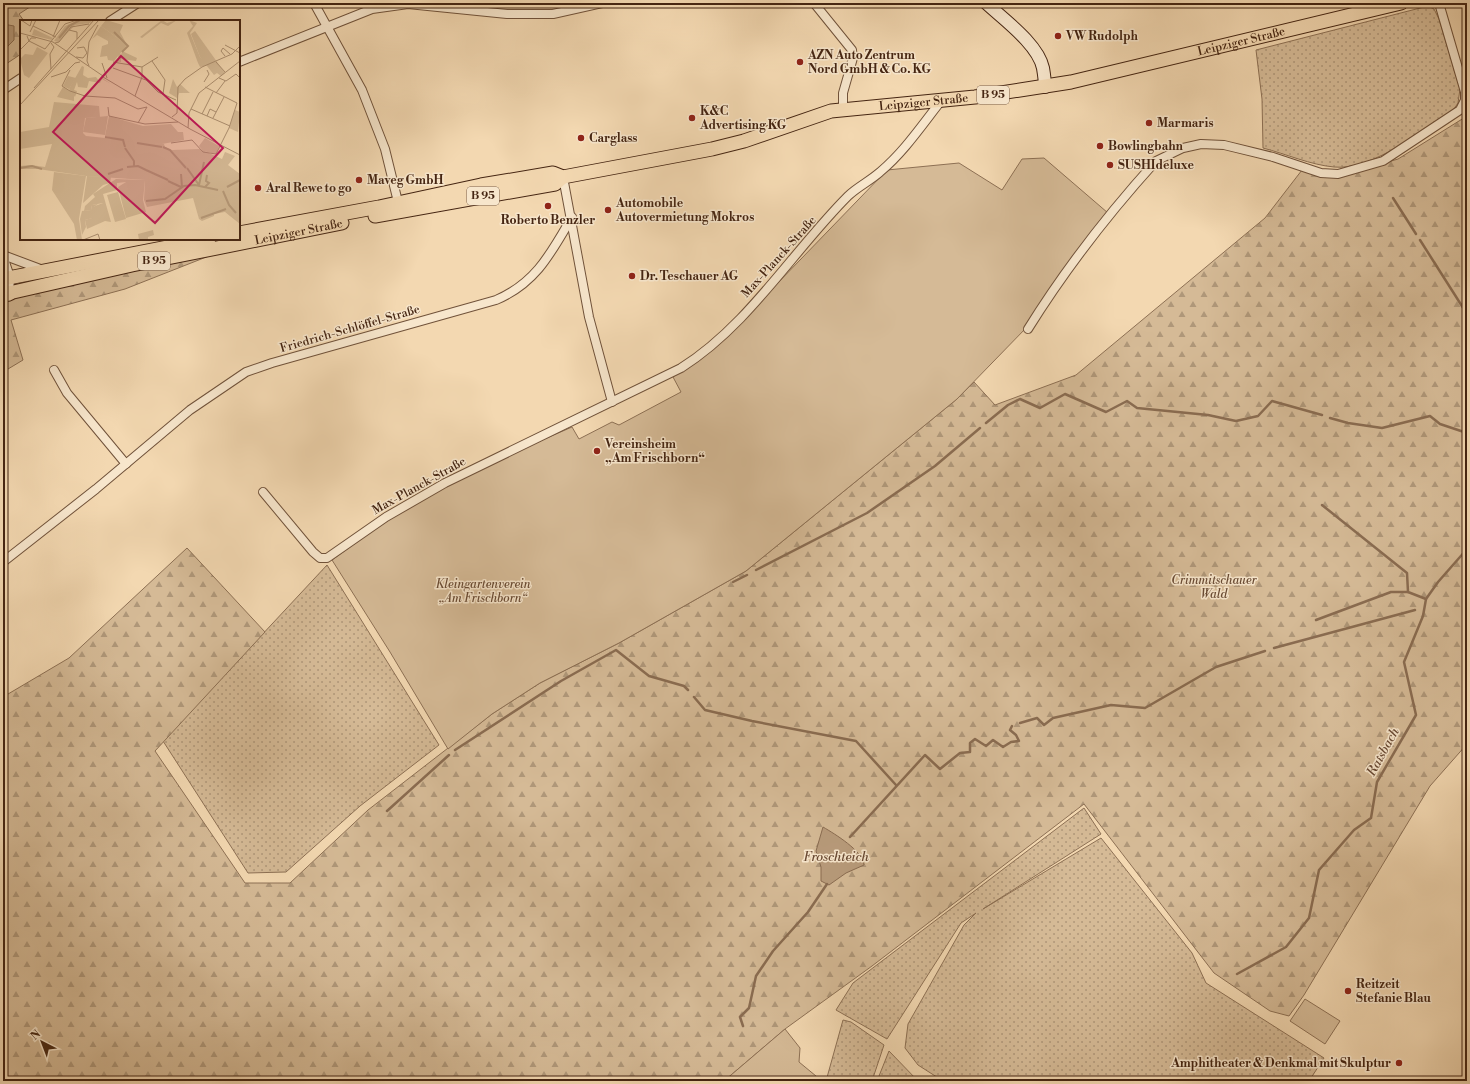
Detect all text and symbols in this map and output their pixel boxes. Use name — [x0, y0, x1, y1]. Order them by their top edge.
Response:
inset map — [20, 20, 240, 240]
street label: Leipziger Straße — [1196, 24, 1287, 59]
place label: VW Rudolph — [1065, 29, 1139, 44]
marker: VW Rudolph — [1053, 31, 1063, 41]
place label: AZN Auto Zentrum Nord GmbH & Co. KG — [807, 48, 931, 77]
marker: AZN Auto Zentrum Nord GmbH & Co. KG — [795, 57, 805, 67]
road number: B 95 — [977, 86, 1009, 104]
street label: Leipziger Straße — [878, 90, 969, 114]
place label: K&C Advertising KG — [699, 104, 787, 133]
marker: K&C Advertising KG — [687, 113, 697, 123]
place label: Marmaris — [1157, 116, 1214, 131]
marker: Marmaris — [1144, 118, 1154, 128]
place label: Carglass — [589, 131, 638, 146]
marker: Carglass — [576, 133, 586, 143]
place label: Bowlingbahn — [1108, 139, 1184, 154]
marker: Bowlingbahn — [1095, 141, 1105, 151]
place label: SUSHIdeluxe — [1118, 158, 1194, 173]
marker: SUSHIdeluxe — [1105, 160, 1115, 170]
place label: Maveg GmbH — [367, 173, 443, 188]
marker: Maveg GmbH — [354, 175, 364, 185]
place label: Aral Rewe to go — [265, 181, 352, 196]
marker: Aral Rewe to go — [253, 183, 263, 193]
road number: B 95 — [467, 187, 499, 205]
place label: Automobile Autovermietung Mokros — [615, 196, 754, 225]
marker: Roberto Benzler — [543, 201, 553, 211]
marker: Automobile Autovermietung Mokros — [603, 205, 613, 215]
place label: Roberto Benzler — [501, 213, 595, 228]
street label: Max-Planck-Straße — [738, 213, 820, 301]
street label: Leipziger Straße — [253, 216, 344, 248]
road number: B 95 — [138, 252, 170, 270]
place label: Dr. Teschauer AG — [640, 269, 739, 284]
marker: Dr. Teschauer AG — [627, 271, 637, 281]
street label: Friedrich-Schlöffel-Straße — [278, 302, 422, 356]
place label: Vereinsheim „Am Frischborn“ — [604, 437, 705, 466]
marker: Vereinsheim „Am Frischborn“ — [592, 446, 602, 456]
street label: Max-Planck-Straße — [370, 454, 468, 518]
park label: Crimmitschauer Wald — [1171, 573, 1258, 602]
park label: Kleingartenverein „Am Frischborn“ — [436, 577, 531, 606]
water label: Ratsbach — [1363, 724, 1403, 780]
water label: Froschteich — [803, 849, 870, 865]
place label: Reitzeit Stefanie Blau — [1356, 977, 1431, 1006]
marker: Reitzeit Stefanie Blau — [1343, 986, 1353, 996]
north arrow — [22, 1022, 62, 1062]
text: N — [28, 1027, 44, 1043]
place label: Amphitheater & Denkmal mit Skulptur — [1170, 1056, 1391, 1071]
marker: Amphitheater & Denkmal mit Skulptur — [1394, 1058, 1404, 1068]

